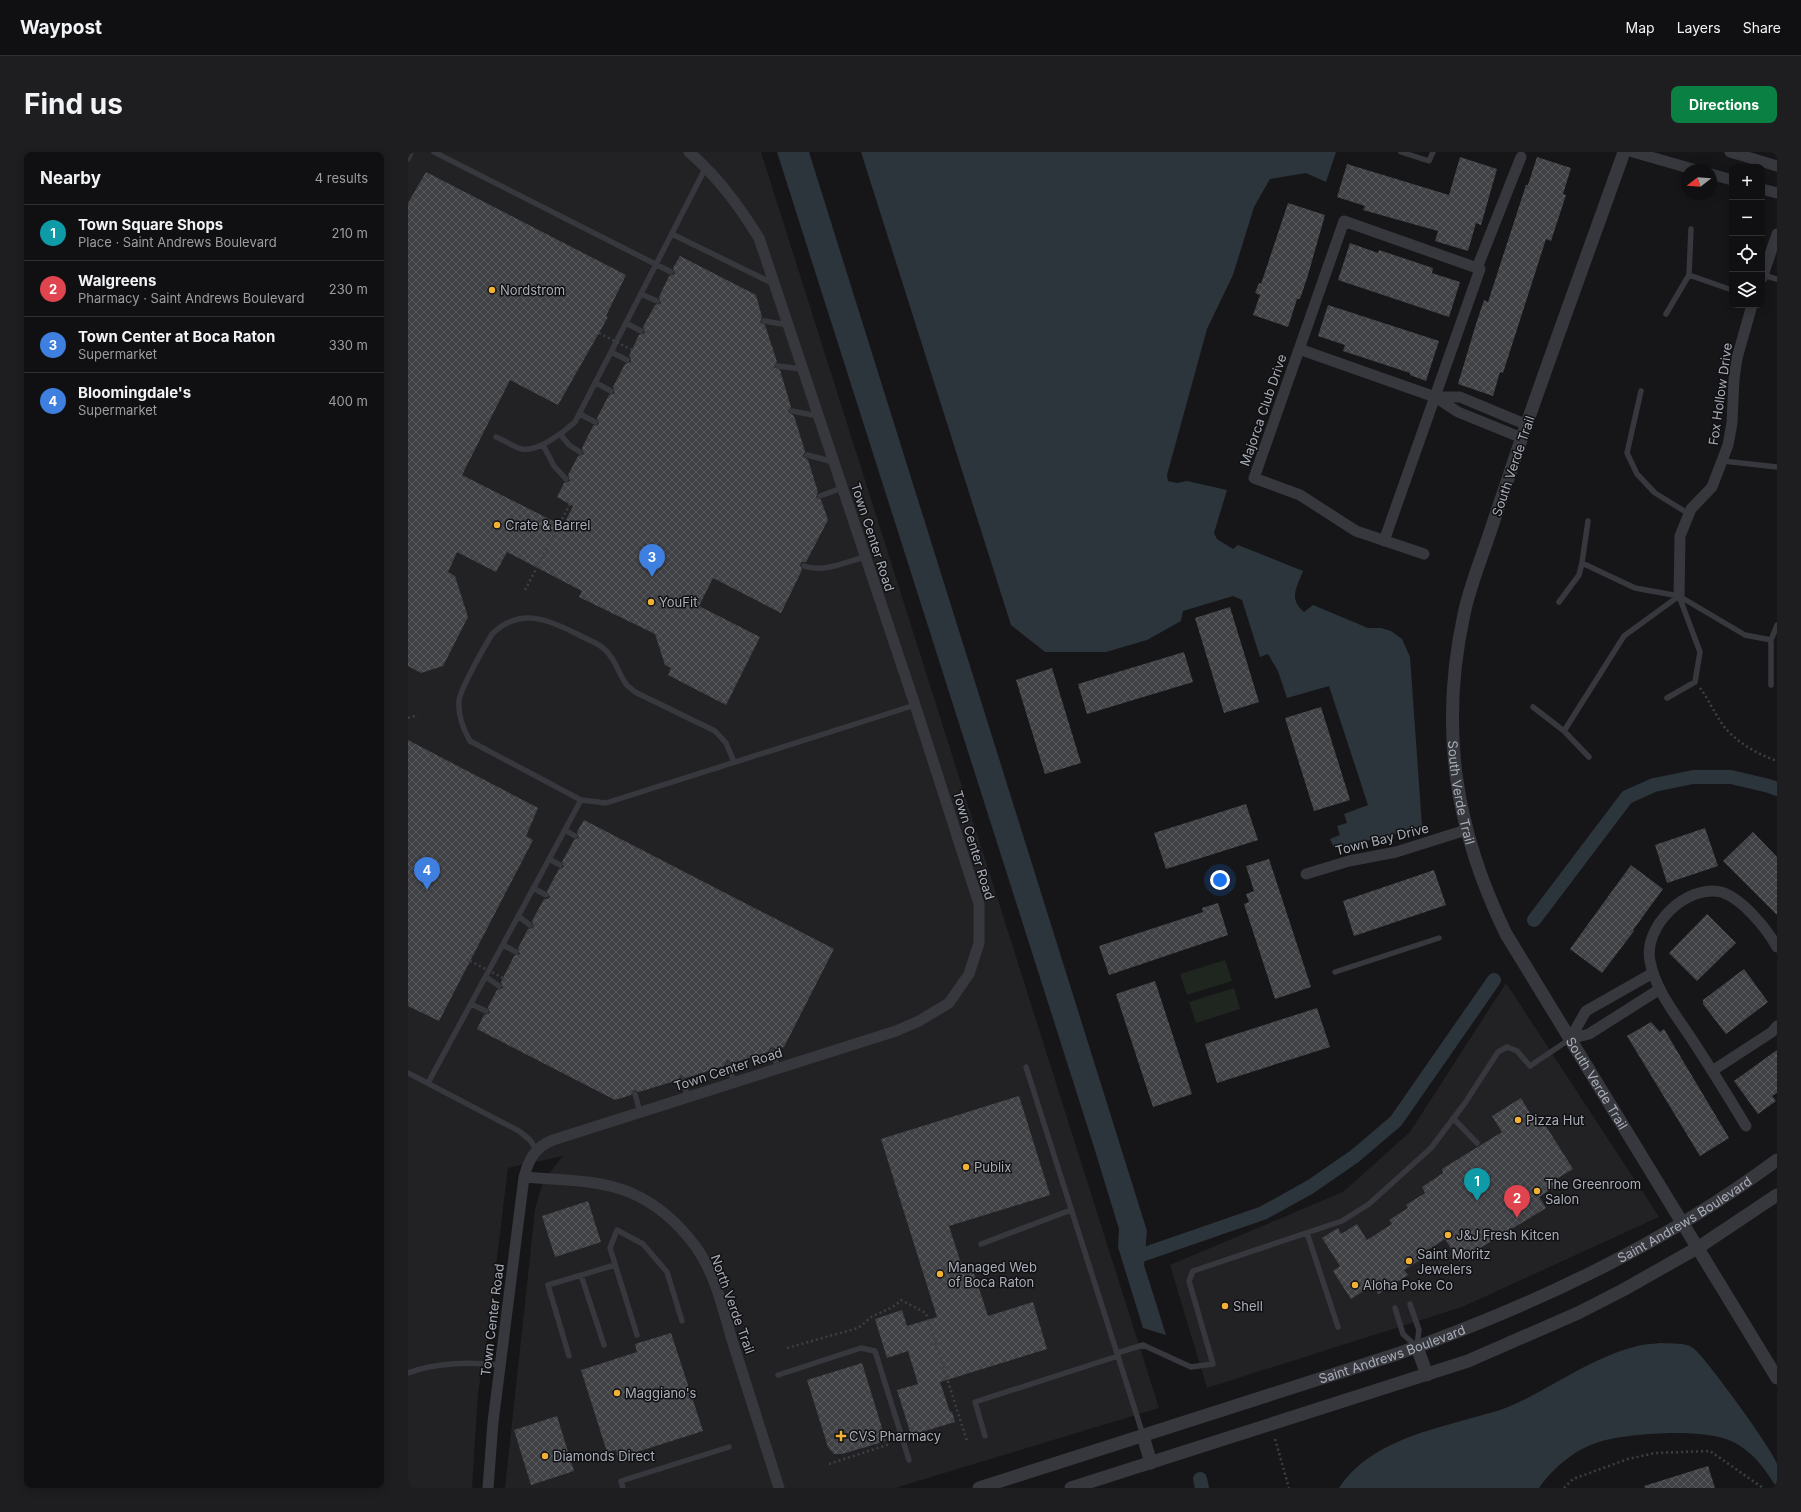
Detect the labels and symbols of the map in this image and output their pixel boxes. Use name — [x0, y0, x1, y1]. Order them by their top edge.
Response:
north arrow — [1681, 164, 1717, 200]
place label: Nordstrom — [500, 282, 565, 298]
marker: Nordstrom — [487, 285, 497, 295]
street label: Fox Hollow Drive — [1705, 342, 1735, 446]
street label: Majorca Club Drive — [1236, 352, 1290, 468]
street label: South Verde Trail — [1488, 414, 1538, 518]
street label: Town Center Road — [848, 481, 898, 593]
place label: Crate & Barrel — [505, 517, 590, 533]
marker: Crate & Barrel — [492, 520, 502, 530]
pin: 3 — [639, 544, 665, 577]
place label: YouFit — [659, 594, 697, 610]
marker: YouFit — [646, 597, 656, 607]
street label: South Verde Trail — [1445, 740, 1478, 846]
street label: Town Center Road — [950, 788, 998, 902]
street label: Town Bay Drive — [1334, 820, 1430, 858]
pin: 4 — [414, 857, 440, 890]
your location — [1210, 870, 1230, 890]
street label: South Verde Trail — [1563, 1034, 1631, 1132]
street label: Town Center Road — [672, 1044, 784, 1094]
place label: Pizza Hut — [1526, 1112, 1584, 1128]
marker: Pizza Hut — [1513, 1115, 1523, 1125]
place label: Publix — [974, 1159, 1011, 1175]
marker: Publix — [961, 1162, 971, 1172]
pin: 1 — [1464, 1168, 1490, 1201]
street label: Saint Andrews Boulevard — [1615, 1173, 1755, 1266]
place label: The Greenroom Salon — [1545, 1176, 1641, 1207]
pin: 2 — [1504, 1185, 1530, 1218]
marker: The Greenroom Salon — [1532, 1186, 1542, 1196]
place label: J&J Fresh Kitcen — [1456, 1227, 1560, 1243]
marker: J&J Fresh Kitcen — [1443, 1230, 1453, 1240]
place label: Saint Moritz Jewelers — [1417, 1246, 1491, 1277]
street label: North Verde Trail — [708, 1252, 758, 1356]
marker: Saint Moritz Jewelers — [1404, 1256, 1414, 1266]
place label: Managed Web of Boca Raton — [948, 1259, 1037, 1290]
street label: Town Center Road — [477, 1263, 507, 1377]
marker: Managed Web of Boca Raton — [935, 1269, 945, 1279]
place label: Aloha Poke Co — [1363, 1277, 1453, 1293]
marker: Aloha Poke Co — [1350, 1280, 1360, 1290]
place label: Shell — [1233, 1298, 1263, 1314]
marker: Shell — [1220, 1301, 1230, 1311]
street label: Saint Andrews Boulevard — [1317, 1321, 1467, 1387]
place label: Maggiano's — [625, 1385, 697, 1401]
marker: Maggiano's — [612, 1388, 622, 1398]
place label: CVS Pharmacy — [849, 1428, 941, 1444]
marker: CVS Pharmacy — [836, 1431, 846, 1441]
place label: Diamonds Direct — [553, 1448, 655, 1464]
marker: Diamonds Direct — [540, 1451, 550, 1461]

